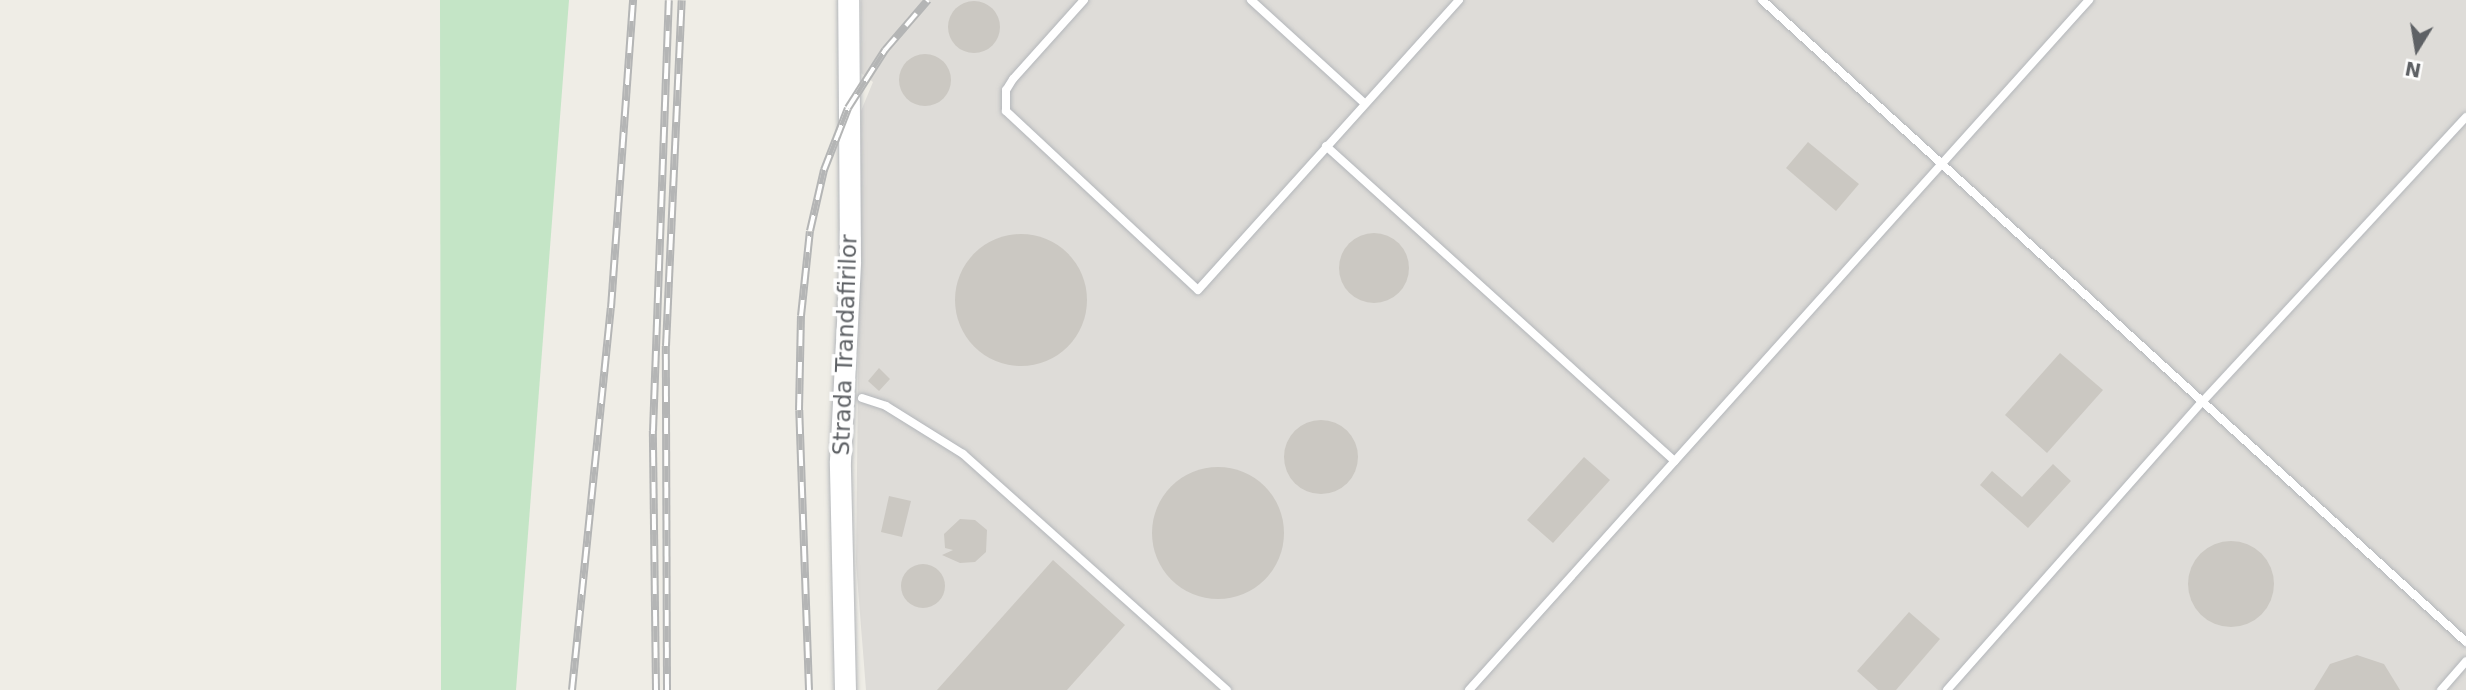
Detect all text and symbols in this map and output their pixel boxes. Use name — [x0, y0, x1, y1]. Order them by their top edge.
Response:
north arrow — [2382, 14, 2452, 84]
text: N — [2403, 57, 2423, 82]
street label: Strada Trandafirilor — [827, 234, 863, 456]

